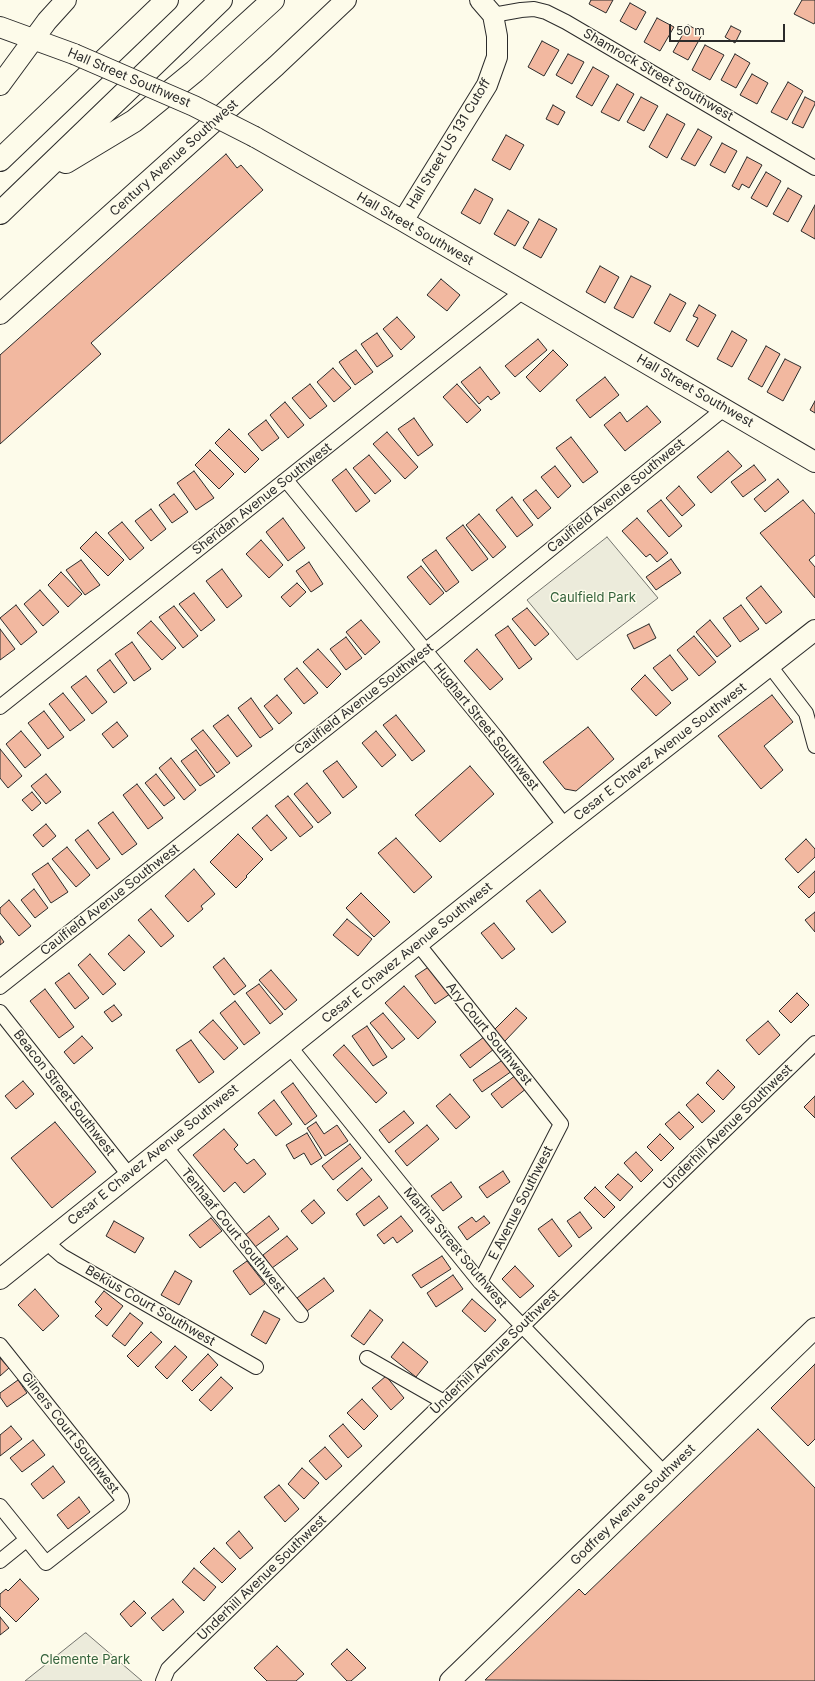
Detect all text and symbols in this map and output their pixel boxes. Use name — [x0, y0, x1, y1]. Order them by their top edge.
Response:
scale bar — [671, 16, 787, 42]
text: 50 m — [676, 23, 705, 38]
street label: Shamrock Street Southwest — [580, 26, 736, 124]
street label: Hall Street Southwest — [65, 45, 193, 111]
street label: Hall Street US 131 Cutoff — [404, 76, 494, 212]
street label: Century Avenue Southwest — [107, 96, 241, 220]
street label: Hall Street Southwest — [354, 189, 476, 269]
street label: Hall Street Southwest — [634, 351, 756, 431]
street label: Caulfield Avenue Southwest — [544, 436, 688, 556]
street label: Sheridan Avenue Southwest — [189, 440, 335, 558]
park label: Caulfield Park — [550, 590, 636, 606]
street label: Caulfield Avenue Southwest — [291, 640, 437, 758]
street label: Hughart Street Southwest — [430, 660, 542, 794]
street label: Cesar E Chavez Avenue Southwest — [570, 680, 750, 824]
street label: Caulfield Avenue Southwest — [37, 841, 183, 959]
street label: Cesar E Chavez Avenue Southwest — [319, 879, 495, 1027]
street label: Ary Court Southwest — [443, 979, 535, 1089]
street label: Beacon Street Southwest — [10, 1027, 118, 1159]
street label: Underhill Avenue Southwest — [660, 1061, 796, 1193]
street label: Cesar E Chavez Avenue Southwest — [65, 1081, 241, 1229]
street label: E Avenue Southwest — [486, 1143, 556, 1263]
street label: Tenhaaf Court Southwest — [178, 1165, 288, 1297]
street label: Martha Street Southwest — [400, 1185, 510, 1311]
street label: Bekius Court Southwest — [82, 1262, 218, 1350]
street label: Underhill Avenue Southwest — [427, 1286, 563, 1418]
street label: Gilners Court Southwest — [18, 1369, 122, 1497]
street label: Godfrey Avenue Southwest — [567, 1441, 699, 1569]
street label: Underhill Avenue Southwest — [194, 1512, 330, 1644]
park label: Clemente Park — [40, 1652, 130, 1668]

